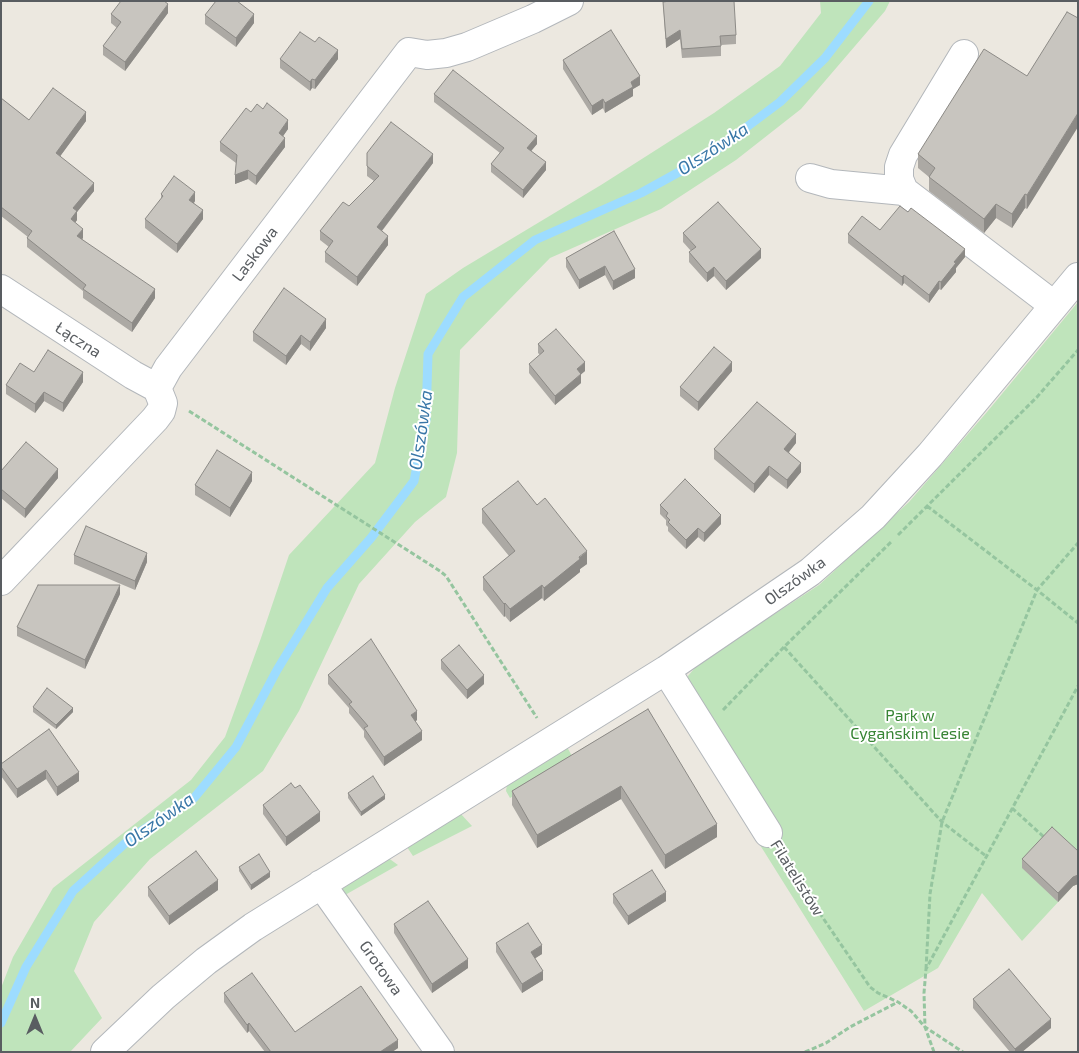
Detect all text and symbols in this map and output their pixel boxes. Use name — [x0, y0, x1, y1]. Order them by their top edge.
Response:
water label: Olszówka — [673, 118, 753, 180]
street label: Laskowa — [228, 223, 282, 285]
street label: Łączna — [51, 318, 105, 362]
water label: Olszówka — [405, 389, 437, 471]
street label: Olszówka — [761, 552, 829, 610]
park label: Park w Cygańskim Lesie — [850, 706, 970, 744]
water label: Olszówka — [120, 788, 198, 852]
street label: Filatelistów — [766, 836, 828, 920]
street label: Grotowa — [355, 937, 407, 999]
north arrow — [10, 993, 60, 1043]
text: N — [30, 994, 40, 1011]

